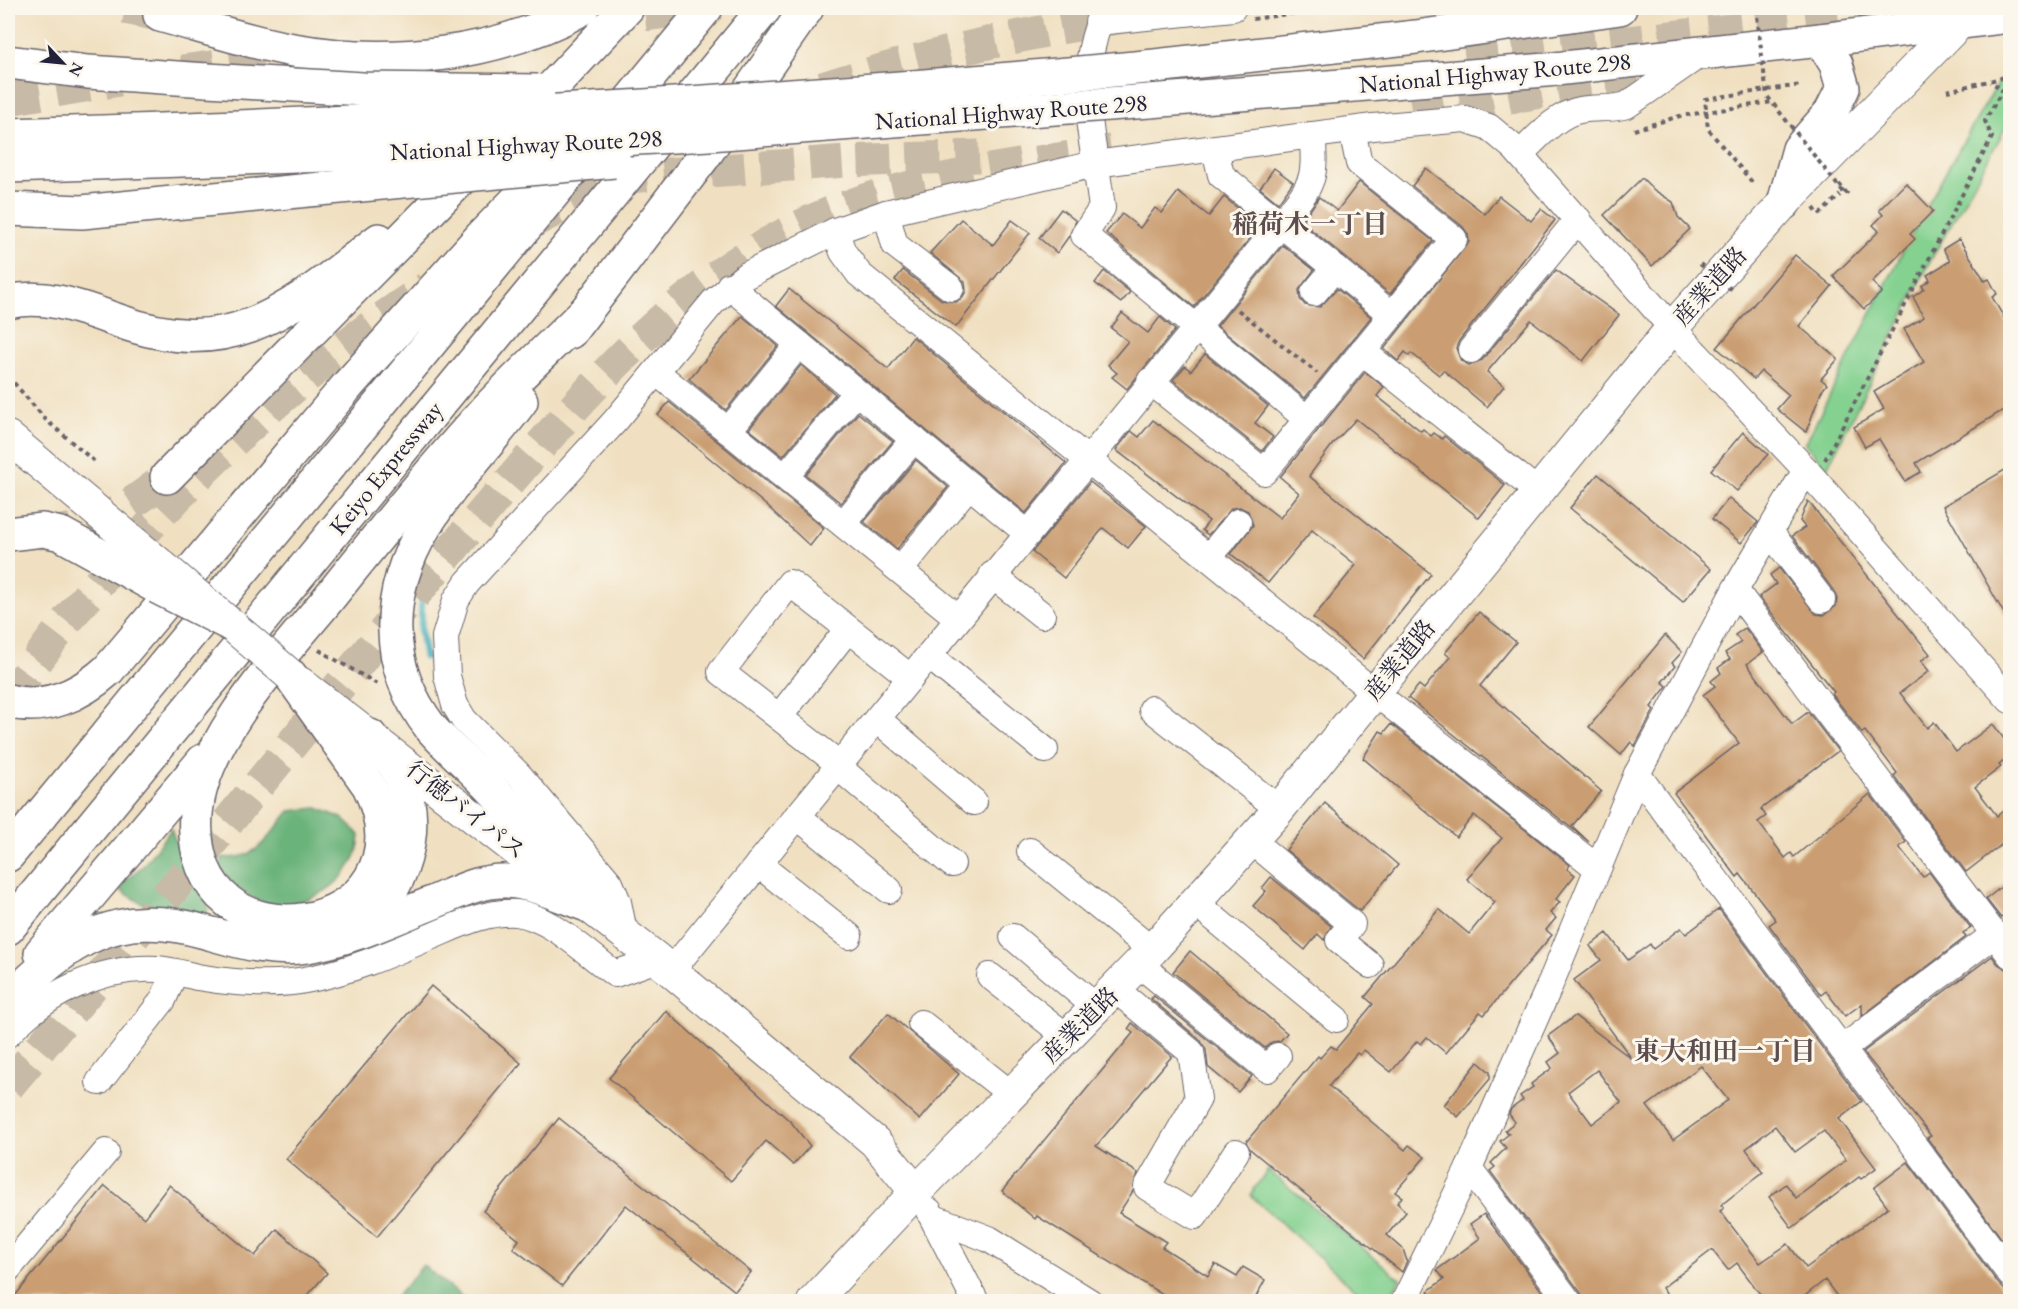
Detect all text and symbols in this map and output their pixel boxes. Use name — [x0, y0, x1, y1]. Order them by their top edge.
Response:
north arrow — [33, 33, 93, 93]
street label: National Highway Route 298 — [1358, 45, 1632, 100]
text: N — [64, 59, 88, 80]
street label: National Highway Route 298 — [874, 87, 1148, 136]
street label: National Highway Route 298 — [389, 122, 663, 167]
district label: 稲荷木一丁目 — [1232, 207, 1388, 241]
street label: 産業道路 — [1666, 240, 1753, 332]
street label: Keiyo Expressway — [322, 394, 449, 541]
street label: 産業道路 — [1357, 613, 1442, 707]
street label: 行徳バイパス — [400, 753, 532, 866]
street label: 産業道路 — [1035, 980, 1125, 1070]
district label: 東大和田一丁目 — [1634, 1034, 1816, 1068]

